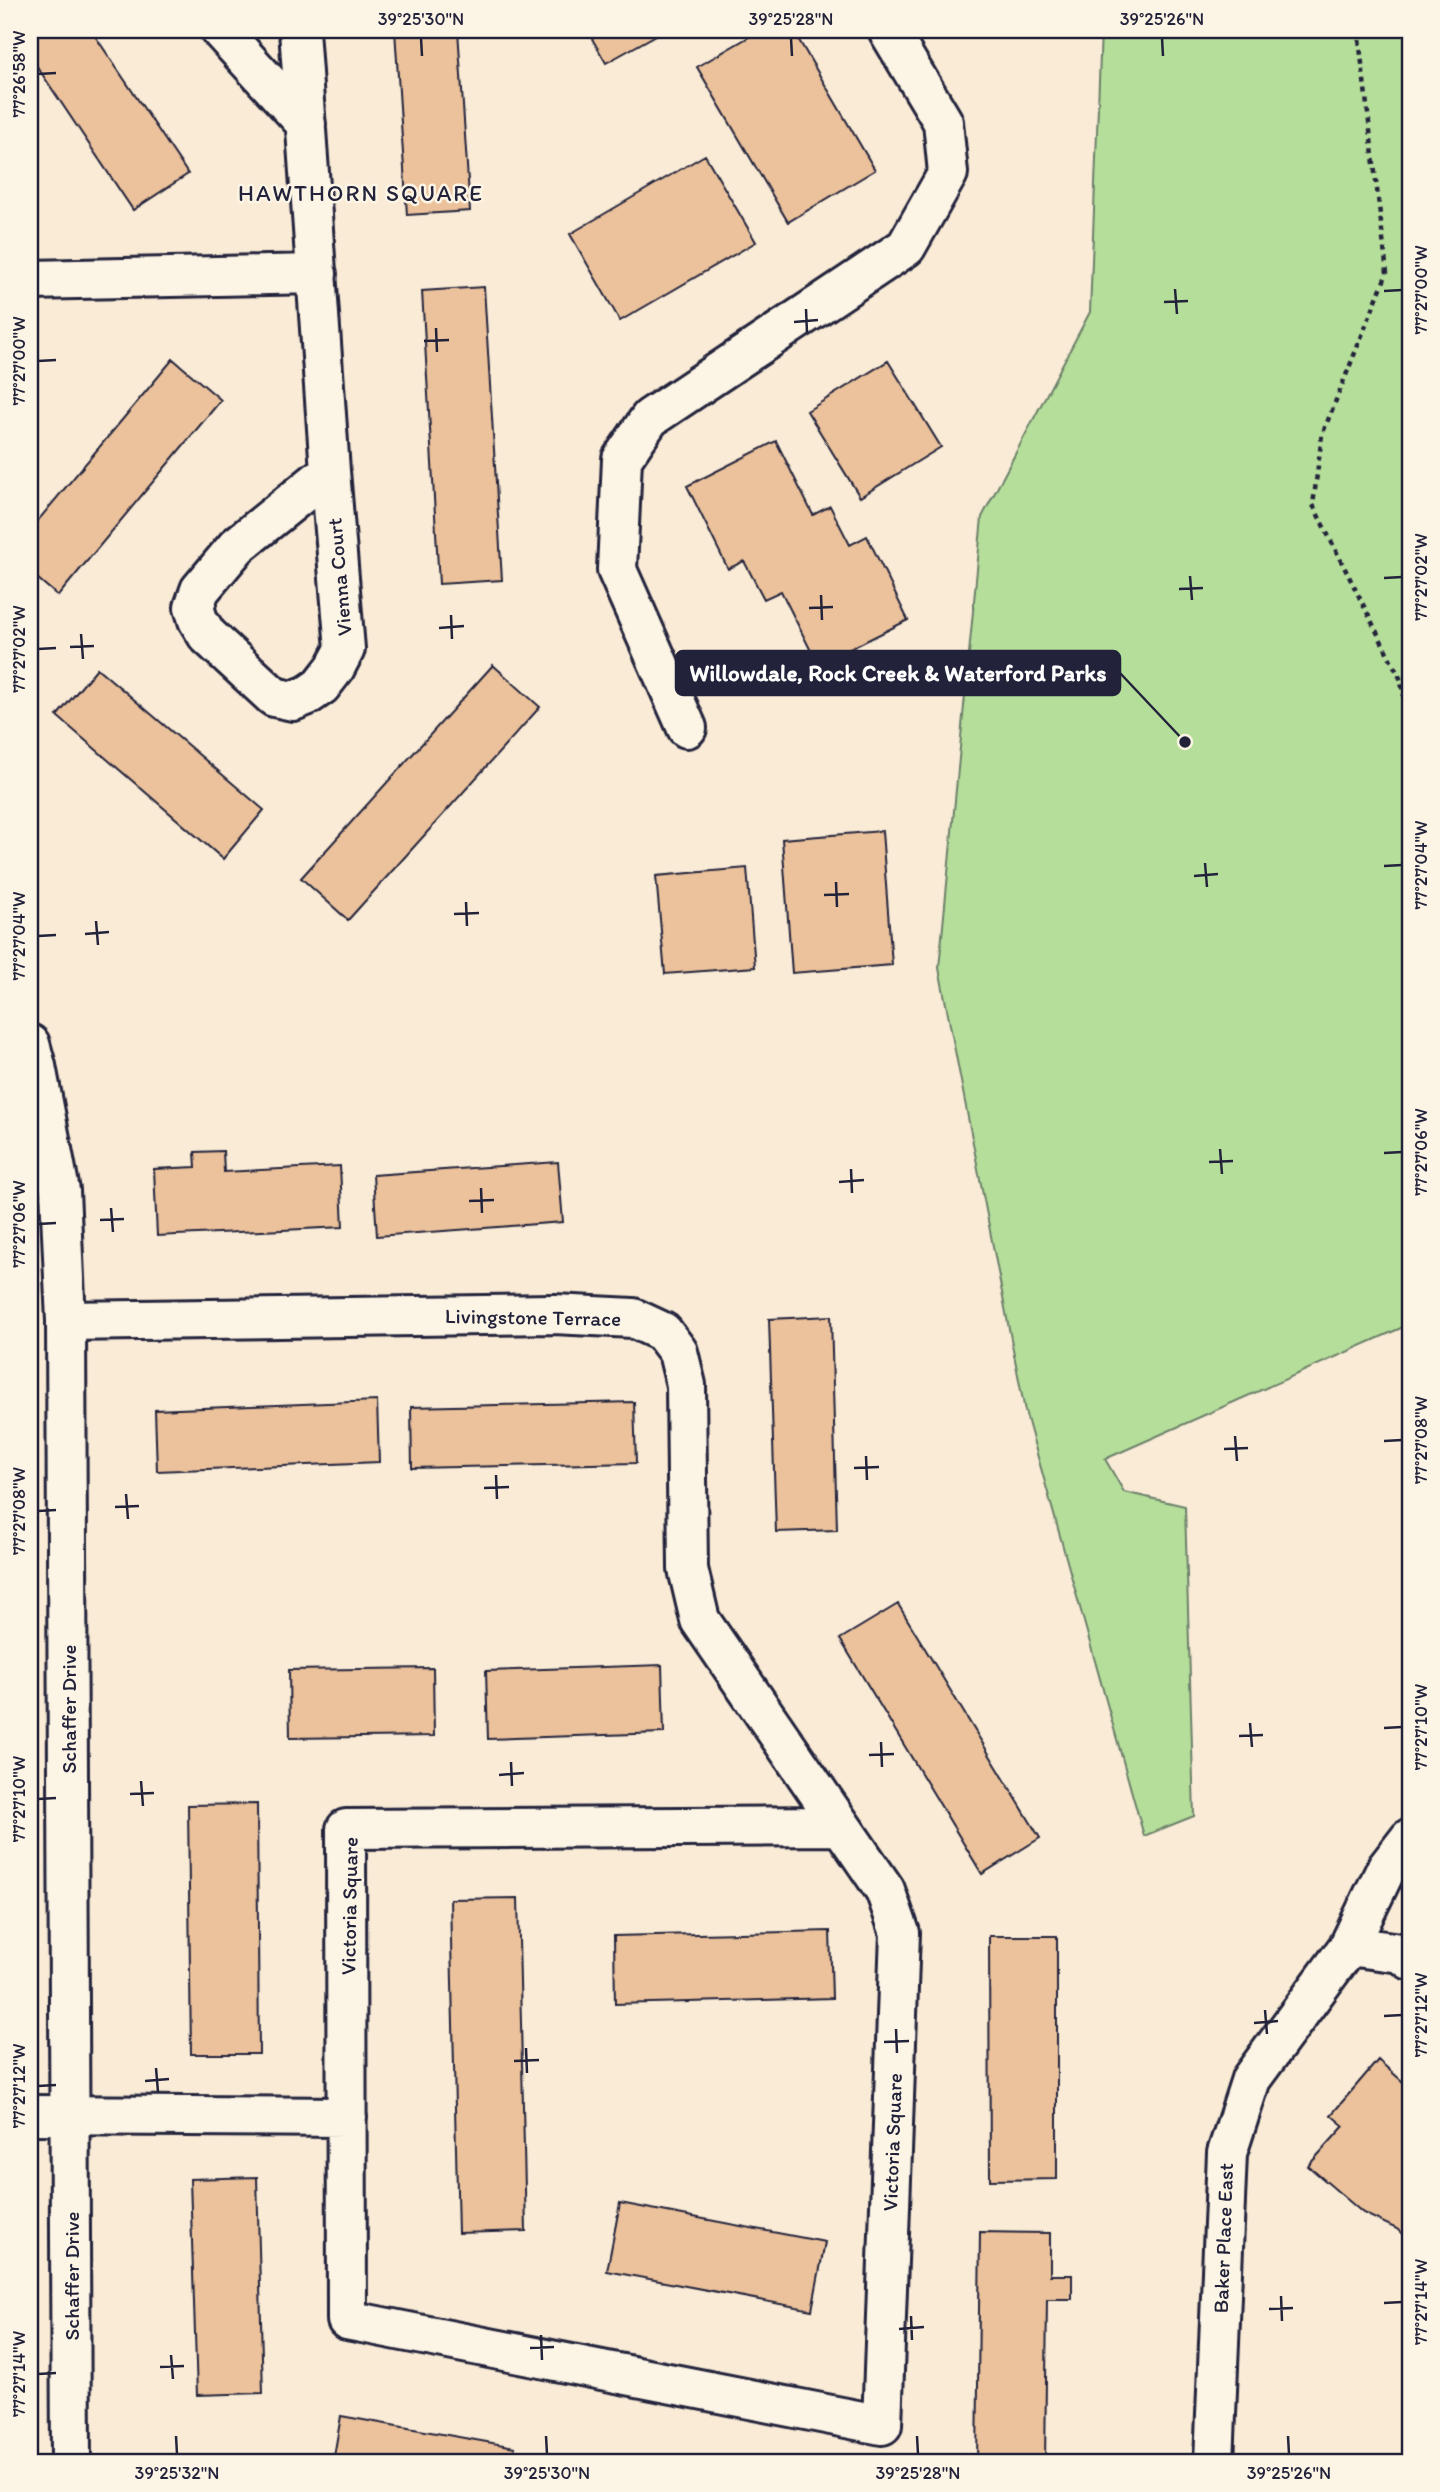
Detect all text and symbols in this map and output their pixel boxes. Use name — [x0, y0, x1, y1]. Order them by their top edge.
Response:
text: 39°25'30"N — [378, 8, 464, 30]
text: 39°25'28"N — [749, 8, 833, 30]
text: 39°25'26"N — [1120, 8, 1204, 30]
text: 77°26'58"W — [8, 31, 30, 117]
district label: HAWTHORN SQUARE — [238, 179, 484, 207]
text: 77°27'00"W — [1410, 245, 1432, 335]
text: 77°27'00"W — [8, 316, 30, 406]
street label: Vienna Court — [321, 517, 357, 637]
text: 77°27'02"W — [1410, 533, 1432, 621]
text: 77°27'02"W — [8, 605, 30, 693]
callout: Willowdale, Rock Creek & Waterford Parks — [676, 651, 1120, 695]
text: Willowdale, Rock Creek & Waterford Parks — [690, 659, 1106, 687]
text: 77°27'04"W — [1410, 821, 1432, 909]
text: 77°27'04"W — [8, 892, 30, 980]
text: 77°27'06"W — [1410, 1108, 1432, 1196]
text: 77°27'06"W — [8, 1180, 30, 1268]
street label: Livingstone Terrace — [445, 1303, 621, 1331]
text: 77°27'08"W — [1410, 1396, 1432, 1484]
text: 77°27'08"W — [8, 1467, 30, 1555]
street label: Schaffer Drive — [56, 1645, 81, 1773]
text: 77°27'10"W — [1410, 1684, 1432, 1770]
text: 77°27'10"W — [8, 1756, 30, 1842]
street label: Victoria Square — [335, 1837, 363, 1975]
text: 77°27'12"W — [1410, 1973, 1432, 2057]
text: 77°27'12"W — [8, 2044, 30, 2128]
street label: Victoria Square — [877, 2072, 907, 2212]
street label: Baker Place East — [1208, 2162, 1238, 2314]
street label: Schaffer Drive — [59, 2212, 84, 2340]
text: 77°27'14"W — [1410, 2259, 1432, 2345]
text: 77°27'14"W — [8, 2331, 30, 2417]
text: 39°25'32"N — [135, 2462, 219, 2484]
text: 39°25'30"N — [504, 2462, 590, 2484]
text: 39°25'28"N — [876, 2462, 960, 2484]
text: 39°25'26"N — [1247, 2462, 1331, 2484]

